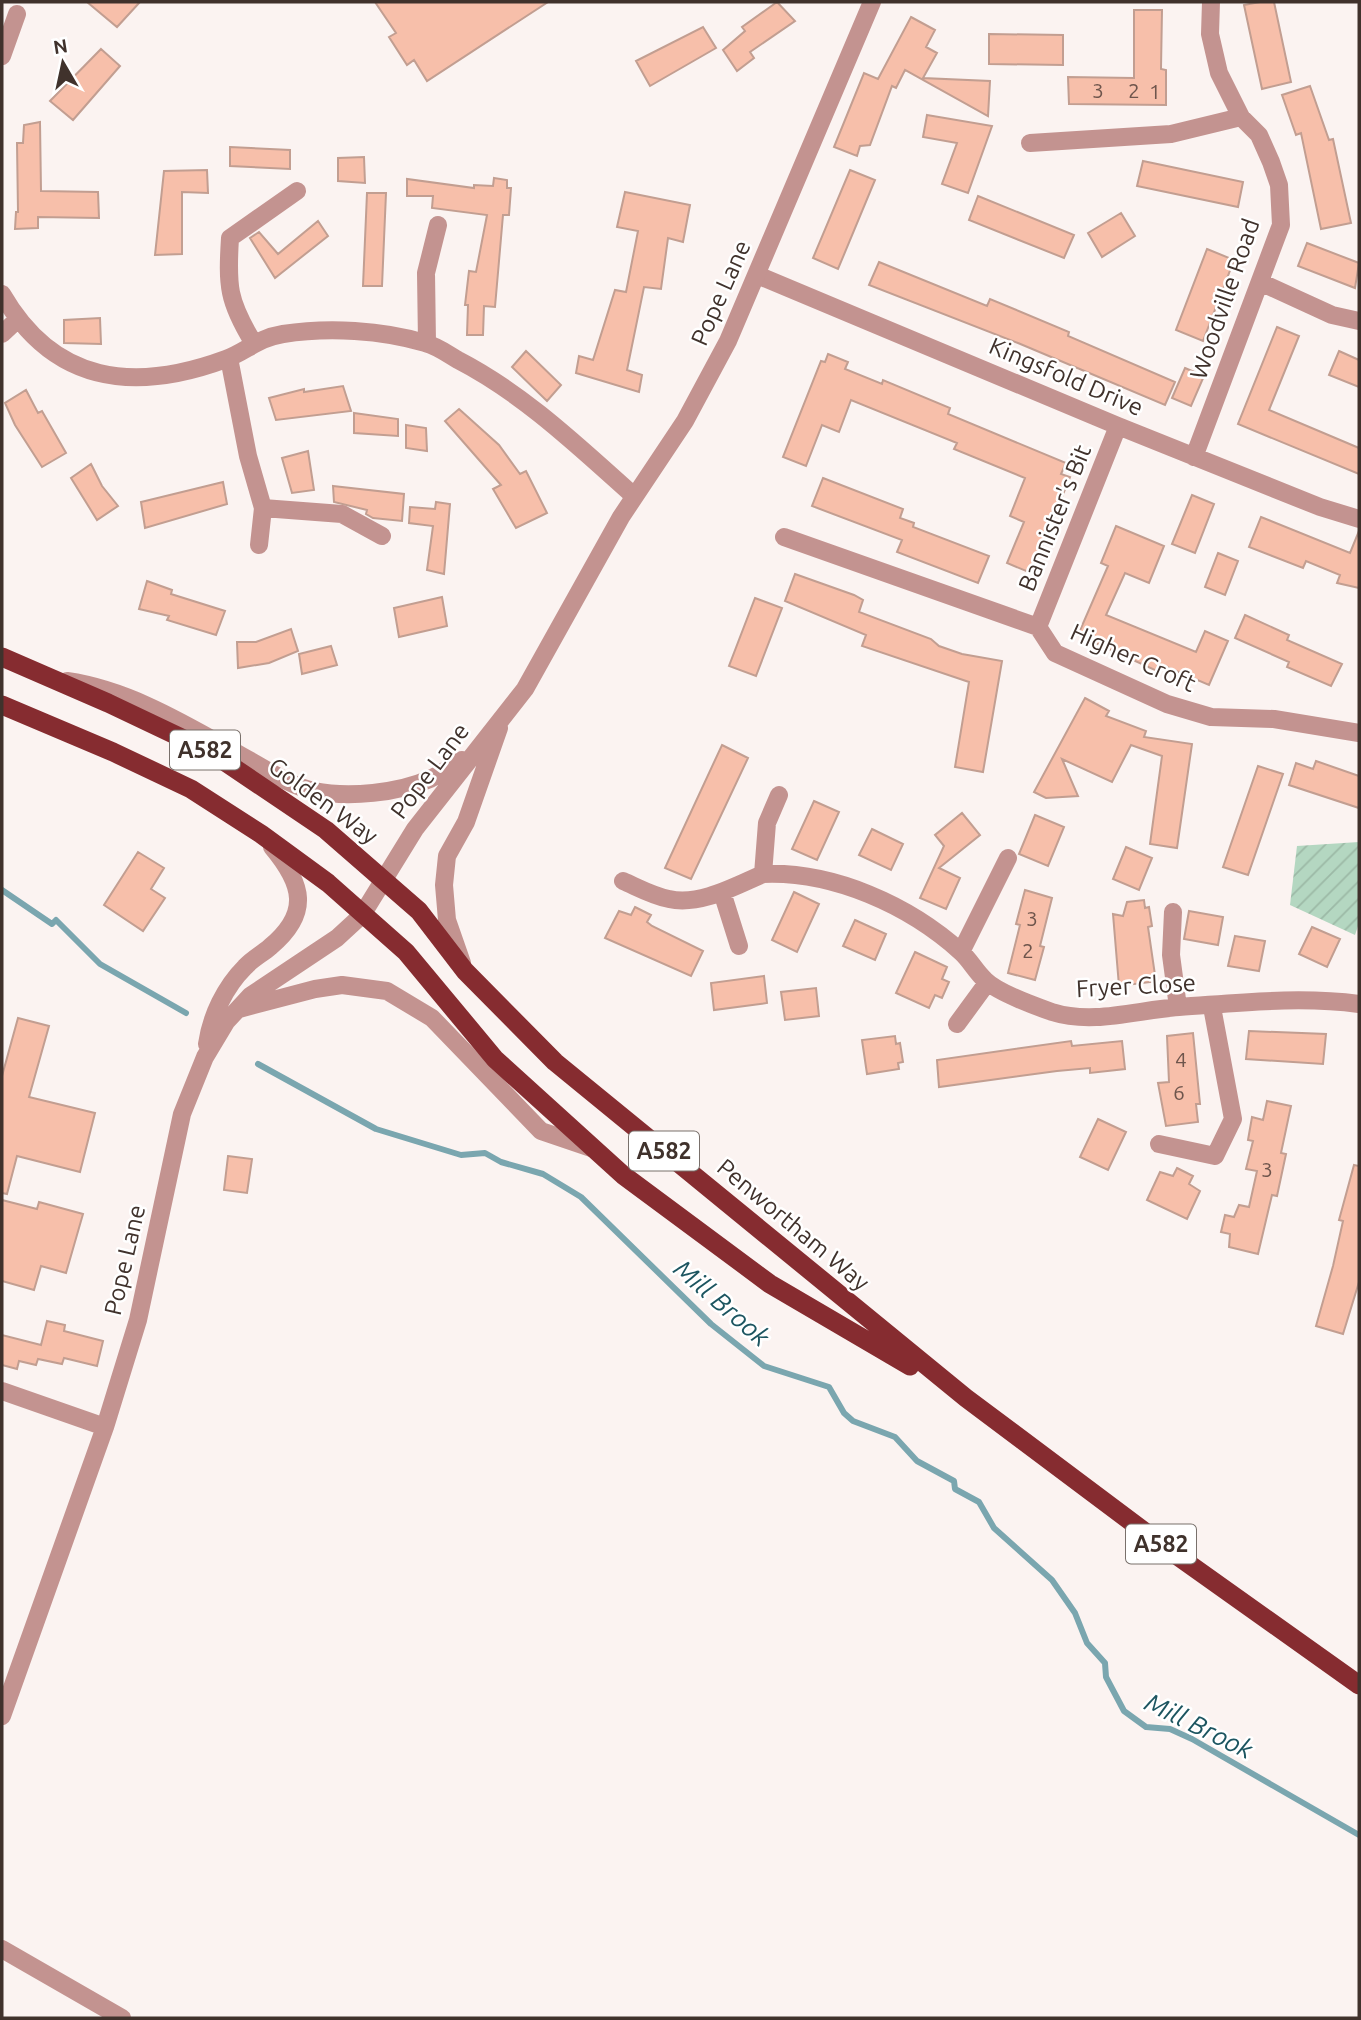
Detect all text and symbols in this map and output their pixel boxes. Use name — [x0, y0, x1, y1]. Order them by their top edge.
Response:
north arrow — [28, 28, 98, 98]
text: N — [52, 34, 69, 58]
house number: 3 — [1092, 78, 1104, 102]
house number: 2 — [1128, 78, 1140, 102]
house number: 1 — [1149, 79, 1161, 103]
street label: Woodville Road — [1184, 215, 1265, 383]
street label: Pope Lane — [685, 236, 756, 350]
street label: Kingsfold Drive — [985, 332, 1147, 421]
street label: Bannister's Bit — [1013, 440, 1096, 595]
street label: Higher Croft — [1066, 618, 1201, 697]
street label: Pope Lane — [385, 718, 474, 824]
road number: A582 — [170, 730, 240, 770]
street label: Golden Way — [263, 752, 383, 849]
house number: 3 — [1026, 906, 1038, 930]
house number: 2 — [1022, 938, 1034, 962]
street label: Fryer Close — [1075, 969, 1197, 1002]
house number: 4 — [1175, 1047, 1187, 1071]
house number: 6 — [1173, 1080, 1185, 1104]
road number: A582 — [629, 1132, 699, 1170]
street label: Penwortham Way — [712, 1153, 875, 1296]
house number: 3 — [1261, 1157, 1273, 1181]
street label: Pope Lane — [99, 1202, 150, 1318]
water label: Mill Brook — [669, 1253, 776, 1352]
road number: A582 — [1126, 1525, 1196, 1564]
water label: Mill Brook — [1140, 1687, 1259, 1764]

